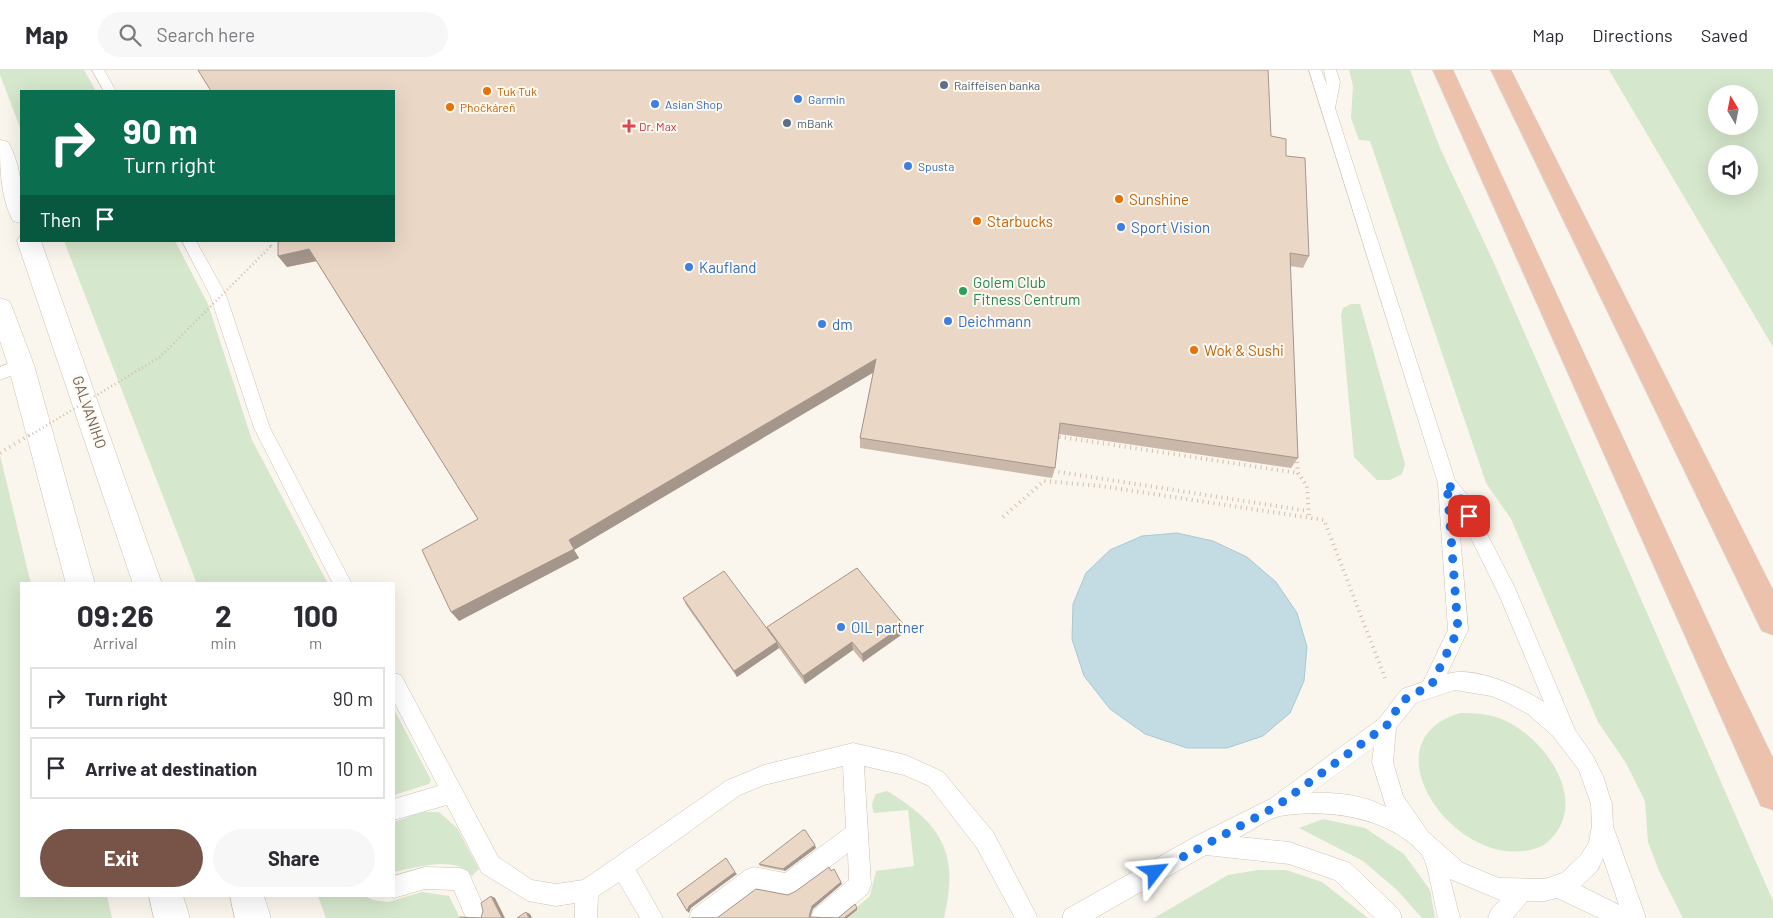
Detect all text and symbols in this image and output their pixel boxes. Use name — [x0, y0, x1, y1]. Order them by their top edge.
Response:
search box — [98, 12, 448, 57]
text: Map — [25, 20, 68, 49]
icon: search — [116, 21, 144, 49]
text: Search here — [156, 23, 255, 46]
text: Map — [1532, 24, 1564, 46]
text: Directions — [1592, 24, 1673, 46]
text: Saved — [1701, 24, 1748, 46]
place label: Raiffeisen banka — [954, 78, 1040, 92]
marker: Raiffeisen banka — [938, 79, 950, 91]
place label: Tuk Tuk — [497, 84, 537, 98]
marker: Tuk Tuk — [481, 85, 493, 97]
north arrow — [1708, 85, 1758, 135]
map controls — [1708, 85, 1758, 195]
place label: Garmin — [808, 92, 845, 106]
marker: Garmin — [792, 93, 804, 105]
place label: Asian Shop — [665, 97, 723, 111]
marker: Asian Shop — [649, 98, 661, 110]
place label: Phočkáreň — [460, 100, 515, 114]
marker: Phočkáreň — [444, 101, 456, 113]
text: 90 m — [123, 109, 198, 151]
icon: right — [40, 110, 105, 175]
place label: mBank — [797, 116, 833, 130]
marker: mBank — [781, 117, 793, 129]
place label: Dr. Max — [639, 119, 677, 133]
marker: Dr. Max — [623, 120, 635, 132]
button: sound — [1708, 145, 1758, 195]
text: Turn right — [123, 151, 216, 177]
place label: Spusta — [918, 159, 954, 173]
marker: Spusta — [902, 160, 914, 172]
place label: Sunshine — [1129, 190, 1189, 208]
marker: Sunshine — [1113, 193, 1125, 205]
icon: arrive — [91, 205, 119, 233]
text: Then — [40, 208, 81, 231]
place label: Starbucks — [987, 212, 1053, 230]
marker: Starbucks — [971, 215, 983, 227]
place label: Sport Vision — [1131, 218, 1210, 236]
marker: Sport Vision — [1115, 221, 1127, 233]
place label: Kaufland — [699, 258, 757, 276]
marker: Kaufland — [683, 261, 695, 273]
place label: Golem Club Fitness Centrum — [973, 273, 1080, 308]
marker: Golem Club Fitness Centrum — [957, 285, 969, 297]
place label: Deichmann — [958, 312, 1031, 330]
place label: dm — [832, 315, 853, 333]
marker: Deichmann — [942, 315, 954, 327]
marker: dm — [816, 318, 828, 330]
place label: Wok & Sushi — [1204, 341, 1284, 359]
marker: Wok & Sushi — [1188, 344, 1200, 356]
street label: GALVANIHO — [69, 373, 111, 451]
pin — [1448, 495, 1490, 537]
icon: arrive — [1455, 502, 1483, 530]
text: 09:26 — [77, 597, 154, 633]
text: 2 — [215, 597, 232, 633]
text: 100 — [293, 597, 338, 633]
place label: OIL partner — [851, 618, 925, 636]
marker: OIL partner — [835, 621, 847, 633]
text: Arrival — [93, 633, 138, 652]
text: min — [211, 633, 236, 652]
text: m — [309, 633, 322, 652]
icon: right — [42, 684, 70, 712]
text: Turn right — [85, 687, 167, 710]
text: 90 m — [333, 687, 373, 710]
icon: arrive — [42, 754, 70, 782]
text: Arrive at destination — [85, 757, 257, 780]
text: 10 m — [336, 757, 373, 780]
button: Exit — [40, 829, 203, 887]
button: Share — [213, 829, 375, 887]
position arrow — [1128, 845, 1180, 897]

